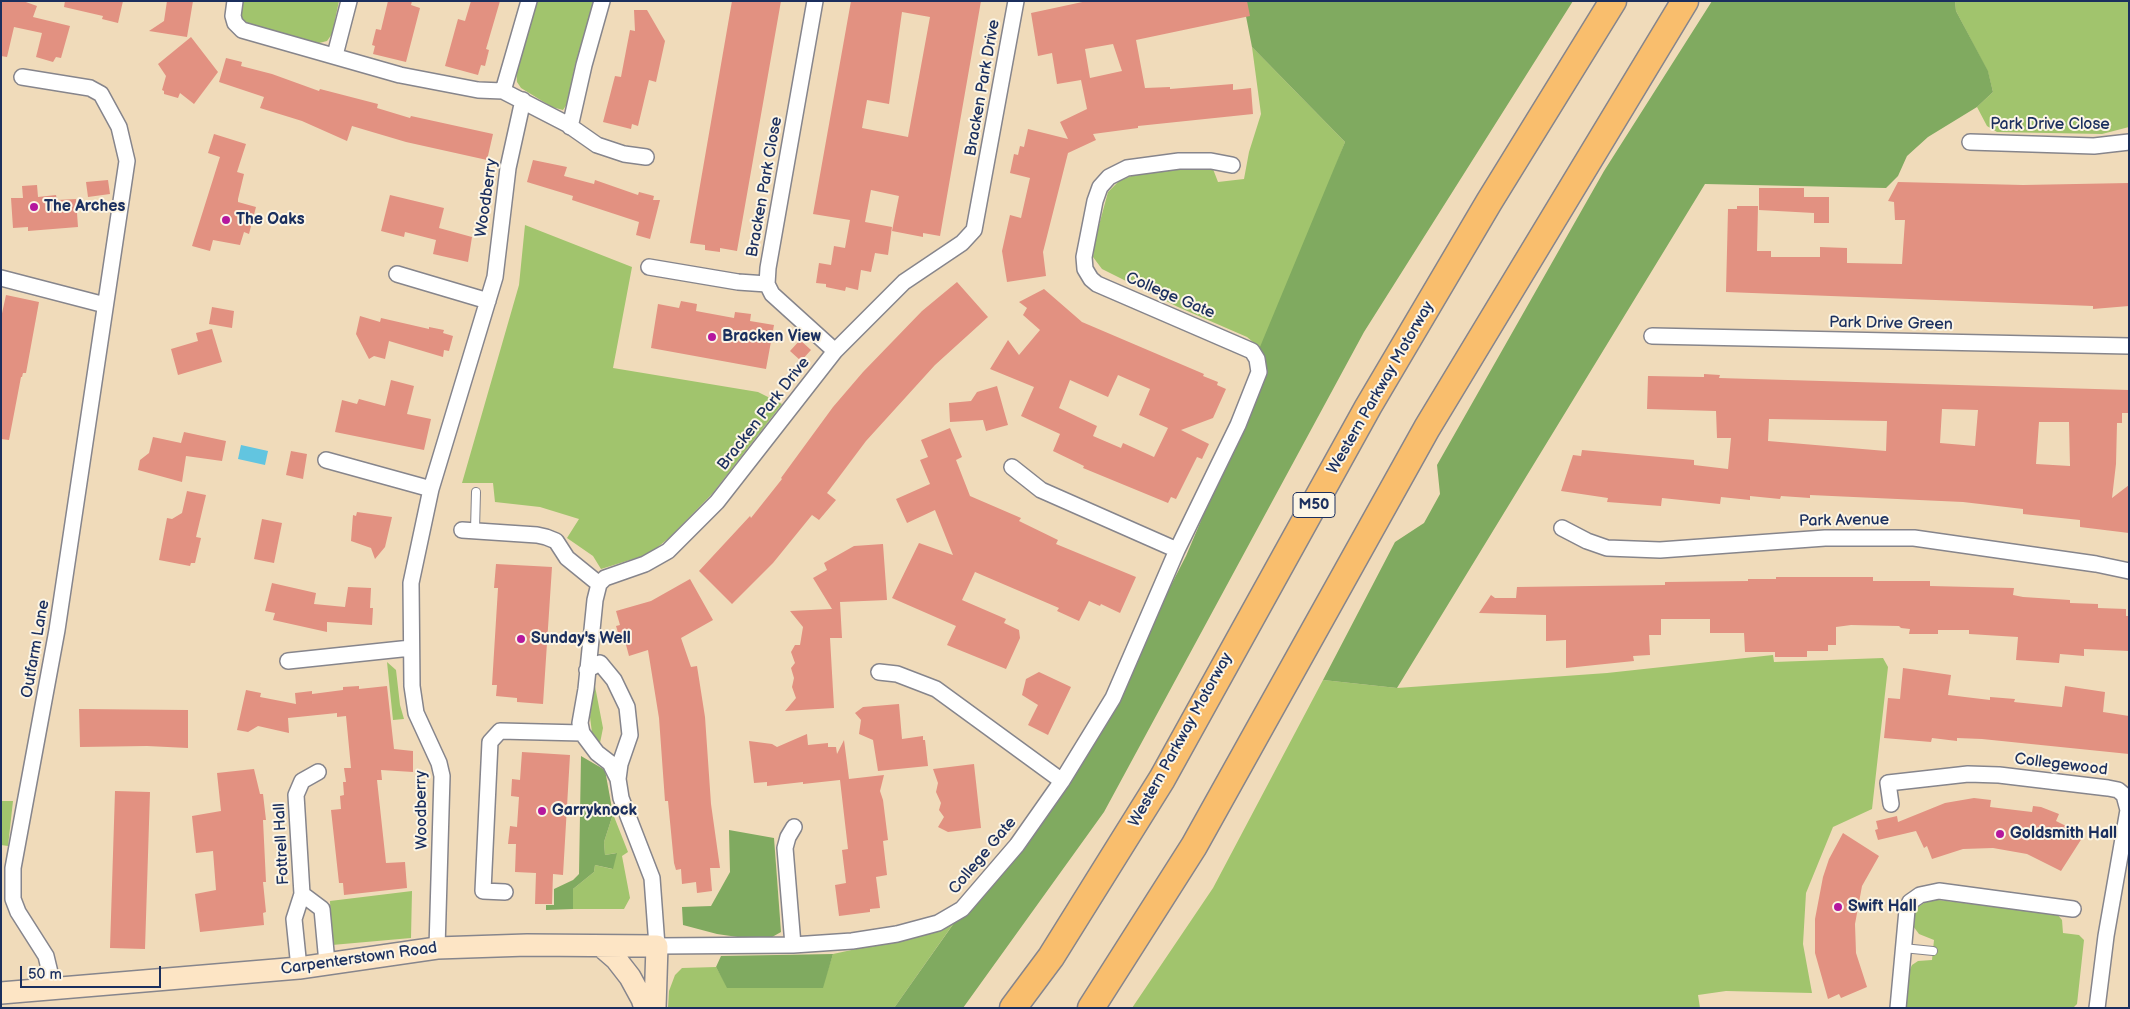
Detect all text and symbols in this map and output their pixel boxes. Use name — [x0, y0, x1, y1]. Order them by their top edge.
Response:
street label: Bracken Park Drive — [962, 18, 1004, 158]
street label: Bracken Park Close — [743, 115, 787, 259]
street label: Park Drive Close — [1990, 115, 2110, 135]
street label: Woodberry — [472, 157, 502, 239]
place label: The Arches — [44, 197, 125, 217]
marker: The Arches — [28, 201, 40, 213]
place label: The Oaks — [236, 210, 305, 230]
marker: The Oaks — [220, 214, 232, 226]
street label: College Gate — [1123, 269, 1217, 323]
street label: Western Parkway Motorway — [1324, 298, 1438, 478]
street label: Park Drive Green — [1829, 313, 1953, 335]
place label: Bracken View — [722, 327, 821, 347]
marker: Bracken View — [706, 331, 718, 343]
street label: Bracken Park Drive — [714, 354, 814, 474]
road number: M50 — [1293, 492, 1335, 518]
street label: Park Avenue — [1799, 511, 1889, 531]
street label: Outfarm Lane — [18, 599, 54, 699]
place label: Sunday's Well — [531, 629, 631, 649]
marker: Sunday's Well — [515, 633, 527, 645]
street label: Western Parkway Motorway — [1125, 649, 1237, 831]
street label: Collegewood — [2013, 750, 2109, 780]
street label: Woodberry — [412, 770, 432, 850]
place label: Garryknock — [552, 801, 637, 821]
street label: Fottrell Hall — [270, 803, 294, 885]
marker: Garryknock — [536, 805, 548, 817]
street label: College Gate — [945, 813, 1021, 899]
place label: Goldsmith Hall — [2010, 824, 2117, 844]
marker: Goldsmith Hall — [1994, 828, 2006, 840]
place label: Swift Hall — [1848, 897, 1917, 917]
marker: Swift Hall — [1832, 901, 1844, 913]
street label: Carpenterstown Road — [280, 939, 438, 979]
scale bar — [22, 956, 164, 988]
text: 50 m — [28, 965, 62, 984]

